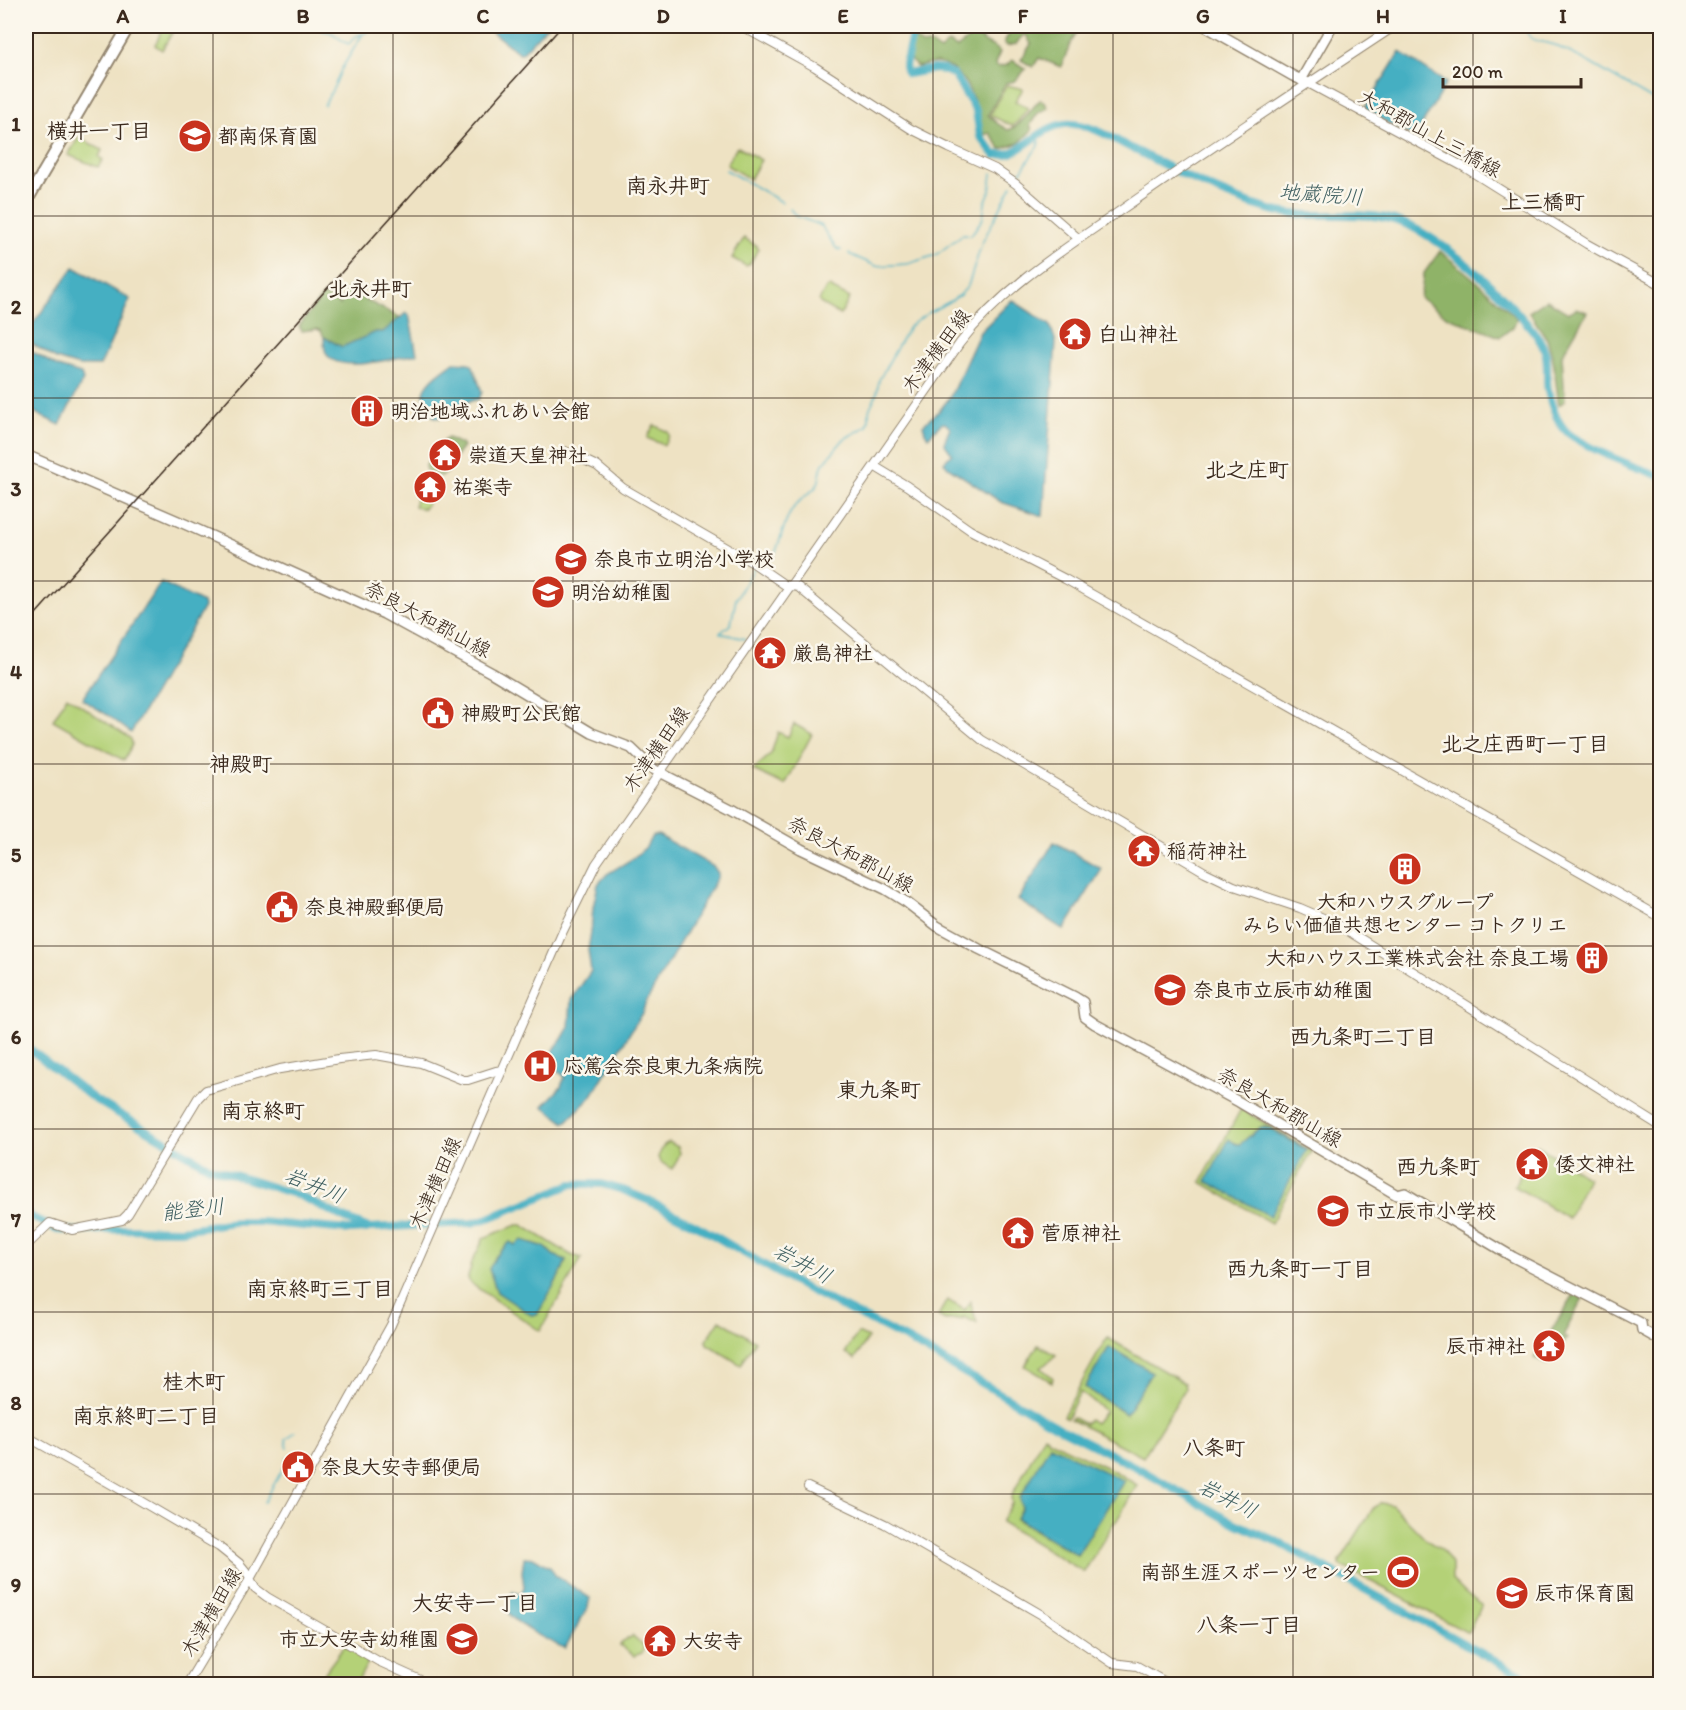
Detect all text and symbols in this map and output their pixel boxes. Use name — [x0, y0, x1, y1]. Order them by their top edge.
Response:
text: A — [116, 4, 130, 28]
text: B — [297, 4, 310, 28]
text: C — [477, 4, 490, 28]
text: D — [656, 4, 670, 28]
text: E — [837, 4, 849, 28]
text: F — [1018, 4, 1029, 28]
text: G — [1196, 4, 1210, 28]
text: H — [1376, 4, 1390, 28]
text: I — [1559, 4, 1567, 28]
scale bar — [1443, 51, 1581, 89]
text: 200 m — [1452, 61, 1503, 83]
street label: 大和郡山上三橋線 — [1354, 84, 1506, 182]
text: 1 — [11, 112, 21, 136]
district label: 横井一丁目 — [47, 118, 152, 143]
school or university icon: 都南保育園 — [177, 118, 213, 154]
place label: 都南保育園 — [218, 124, 318, 148]
district label: 南永井町 — [626, 173, 710, 198]
water label: 地蔵院川 — [1278, 179, 1364, 209]
district label: 上三橋町 — [1501, 189, 1585, 214]
district label: 北永井町 — [328, 276, 412, 301]
text: 2 — [11, 295, 22, 319]
street label: 木津横田線 — [896, 304, 976, 398]
temple icon: 白山神社 — [1057, 316, 1093, 352]
place label: 白山神社 — [1098, 322, 1178, 346]
building icon: 明治地域ふれあい会館 — [349, 393, 385, 429]
place label: 明治地域ふれあい会館 — [390, 399, 590, 423]
temple icon: 崇道天皇神社 — [427, 437, 463, 473]
place label: 崇道天皇神社 — [468, 443, 588, 467]
district label: 北之庄町 — [1205, 457, 1289, 482]
temple icon: 祐楽寺 — [412, 469, 448, 505]
place label: 祐楽寺 — [453, 475, 513, 499]
text: 3 — [11, 477, 22, 501]
school or university icon: 奈良市立明治小学校 — [553, 541, 589, 577]
place label: 奈良市立明治小学校 — [594, 547, 774, 571]
school or university icon: 明治幼稚園 — [530, 574, 566, 610]
street label: 奈良大和郡山線 — [361, 576, 495, 662]
place label: 明治幼稚園 — [571, 580, 671, 604]
temple icon: 厳島神社 — [752, 635, 788, 671]
place label: 厳島神社 — [793, 641, 873, 665]
text: 4 — [10, 660, 22, 684]
public building icon: 神殿町公民館 — [420, 695, 456, 731]
place label: 神殿町公民館 — [461, 701, 581, 725]
street label: 木津横田線 — [617, 701, 695, 797]
district label: 北之庄西町一丁目 — [1441, 731, 1609, 756]
district label: 神殿町 — [210, 751, 273, 776]
street label: 奈良大和郡山線 — [784, 811, 918, 897]
temple icon: 稲荷神社 — [1126, 833, 1162, 869]
place label: 稲荷神社 — [1167, 839, 1247, 863]
text: 5 — [11, 843, 22, 867]
building icon: 大和ハウスグループ みらい価値共想センター コトクリエ — [1387, 851, 1423, 887]
public building icon: 奈良神殿郵便局 — [264, 889, 300, 925]
place label: 大和ハウスグループ みらい価値共想センター コトクリエ — [1243, 890, 1567, 937]
place label: 奈良神殿郵便局 — [305, 895, 445, 919]
building icon: 大和ハウス工業株式会社 奈良工場 — [1574, 940, 1610, 976]
place label: 大和ハウス工業株式会社 奈良工場 — [1266, 946, 1569, 970]
school or university icon: 奈良市立辰市幼稚園 — [1152, 972, 1188, 1008]
place label: 奈良市立辰市幼稚園 — [1193, 978, 1373, 1002]
district label: 西九条町二丁目 — [1290, 1024, 1437, 1049]
text: 6 — [11, 1025, 22, 1049]
hospital icon: 応篤会奈良東九条病院 — [522, 1048, 558, 1084]
place label: 応篤会奈良東九条病院 — [563, 1054, 763, 1078]
street label: 奈良大和郡山線 — [1213, 1062, 1347, 1152]
district label: 東九条町 — [837, 1077, 921, 1102]
district label: 南京終町 — [221, 1098, 305, 1123]
street label: 木津横田線 — [404, 1132, 466, 1234]
temple icon: 倭文神社 — [1514, 1146, 1550, 1182]
place label: 倭文神社 — [1555, 1152, 1635, 1176]
district label: 西九条町 — [1396, 1154, 1480, 1179]
water label: 岩井川 — [281, 1162, 349, 1208]
water label: 能登川 — [160, 1193, 226, 1225]
school or university icon: 市立辰市小学校 — [1315, 1193, 1351, 1229]
place label: 市立辰市小学校 — [1356, 1199, 1496, 1223]
text: 7 — [10, 1208, 21, 1232]
temple icon: 菅原神社 — [1000, 1215, 1036, 1251]
place label: 菅原神社 — [1041, 1221, 1121, 1245]
water label: 岩井川 — [769, 1237, 837, 1289]
district label: 西九条町一丁目 — [1227, 1256, 1374, 1281]
district label: 南京終町三丁目 — [247, 1276, 394, 1301]
temple icon: 辰市神社 — [1531, 1328, 1567, 1364]
place label: 辰市神社 — [1446, 1334, 1526, 1358]
district label: 桂木町 — [163, 1369, 226, 1394]
text: 8 — [11, 1391, 22, 1415]
district label: 南京終町二丁目 — [73, 1403, 220, 1428]
district label: 八条町 — [1183, 1435, 1246, 1460]
public building icon: 奈良大安寺郵便局 — [280, 1449, 316, 1485]
place label: 奈良大安寺郵便局 — [321, 1455, 481, 1479]
water label: 岩井川 — [1194, 1473, 1262, 1523]
sports icon: 南部生涯スポーツセンター — [1385, 1554, 1421, 1590]
place label: 南部生涯スポーツセンター — [1140, 1560, 1380, 1584]
street label: 木津横田線 — [176, 1563, 246, 1661]
text: 9 — [11, 1573, 21, 1597]
school or university icon: 辰市保育園 — [1494, 1575, 1530, 1611]
place label: 辰市保育園 — [1535, 1581, 1635, 1605]
district label: 大安寺一丁目 — [412, 1590, 538, 1615]
district label: 八条一丁目 — [1197, 1612, 1302, 1637]
school or university icon: 市立大安寺幼稚園 — [444, 1621, 480, 1657]
temple icon: 大安寺 — [642, 1623, 678, 1659]
place label: 市立大安寺幼稚園 — [279, 1627, 439, 1651]
place label: 大安寺 — [683, 1629, 743, 1653]

